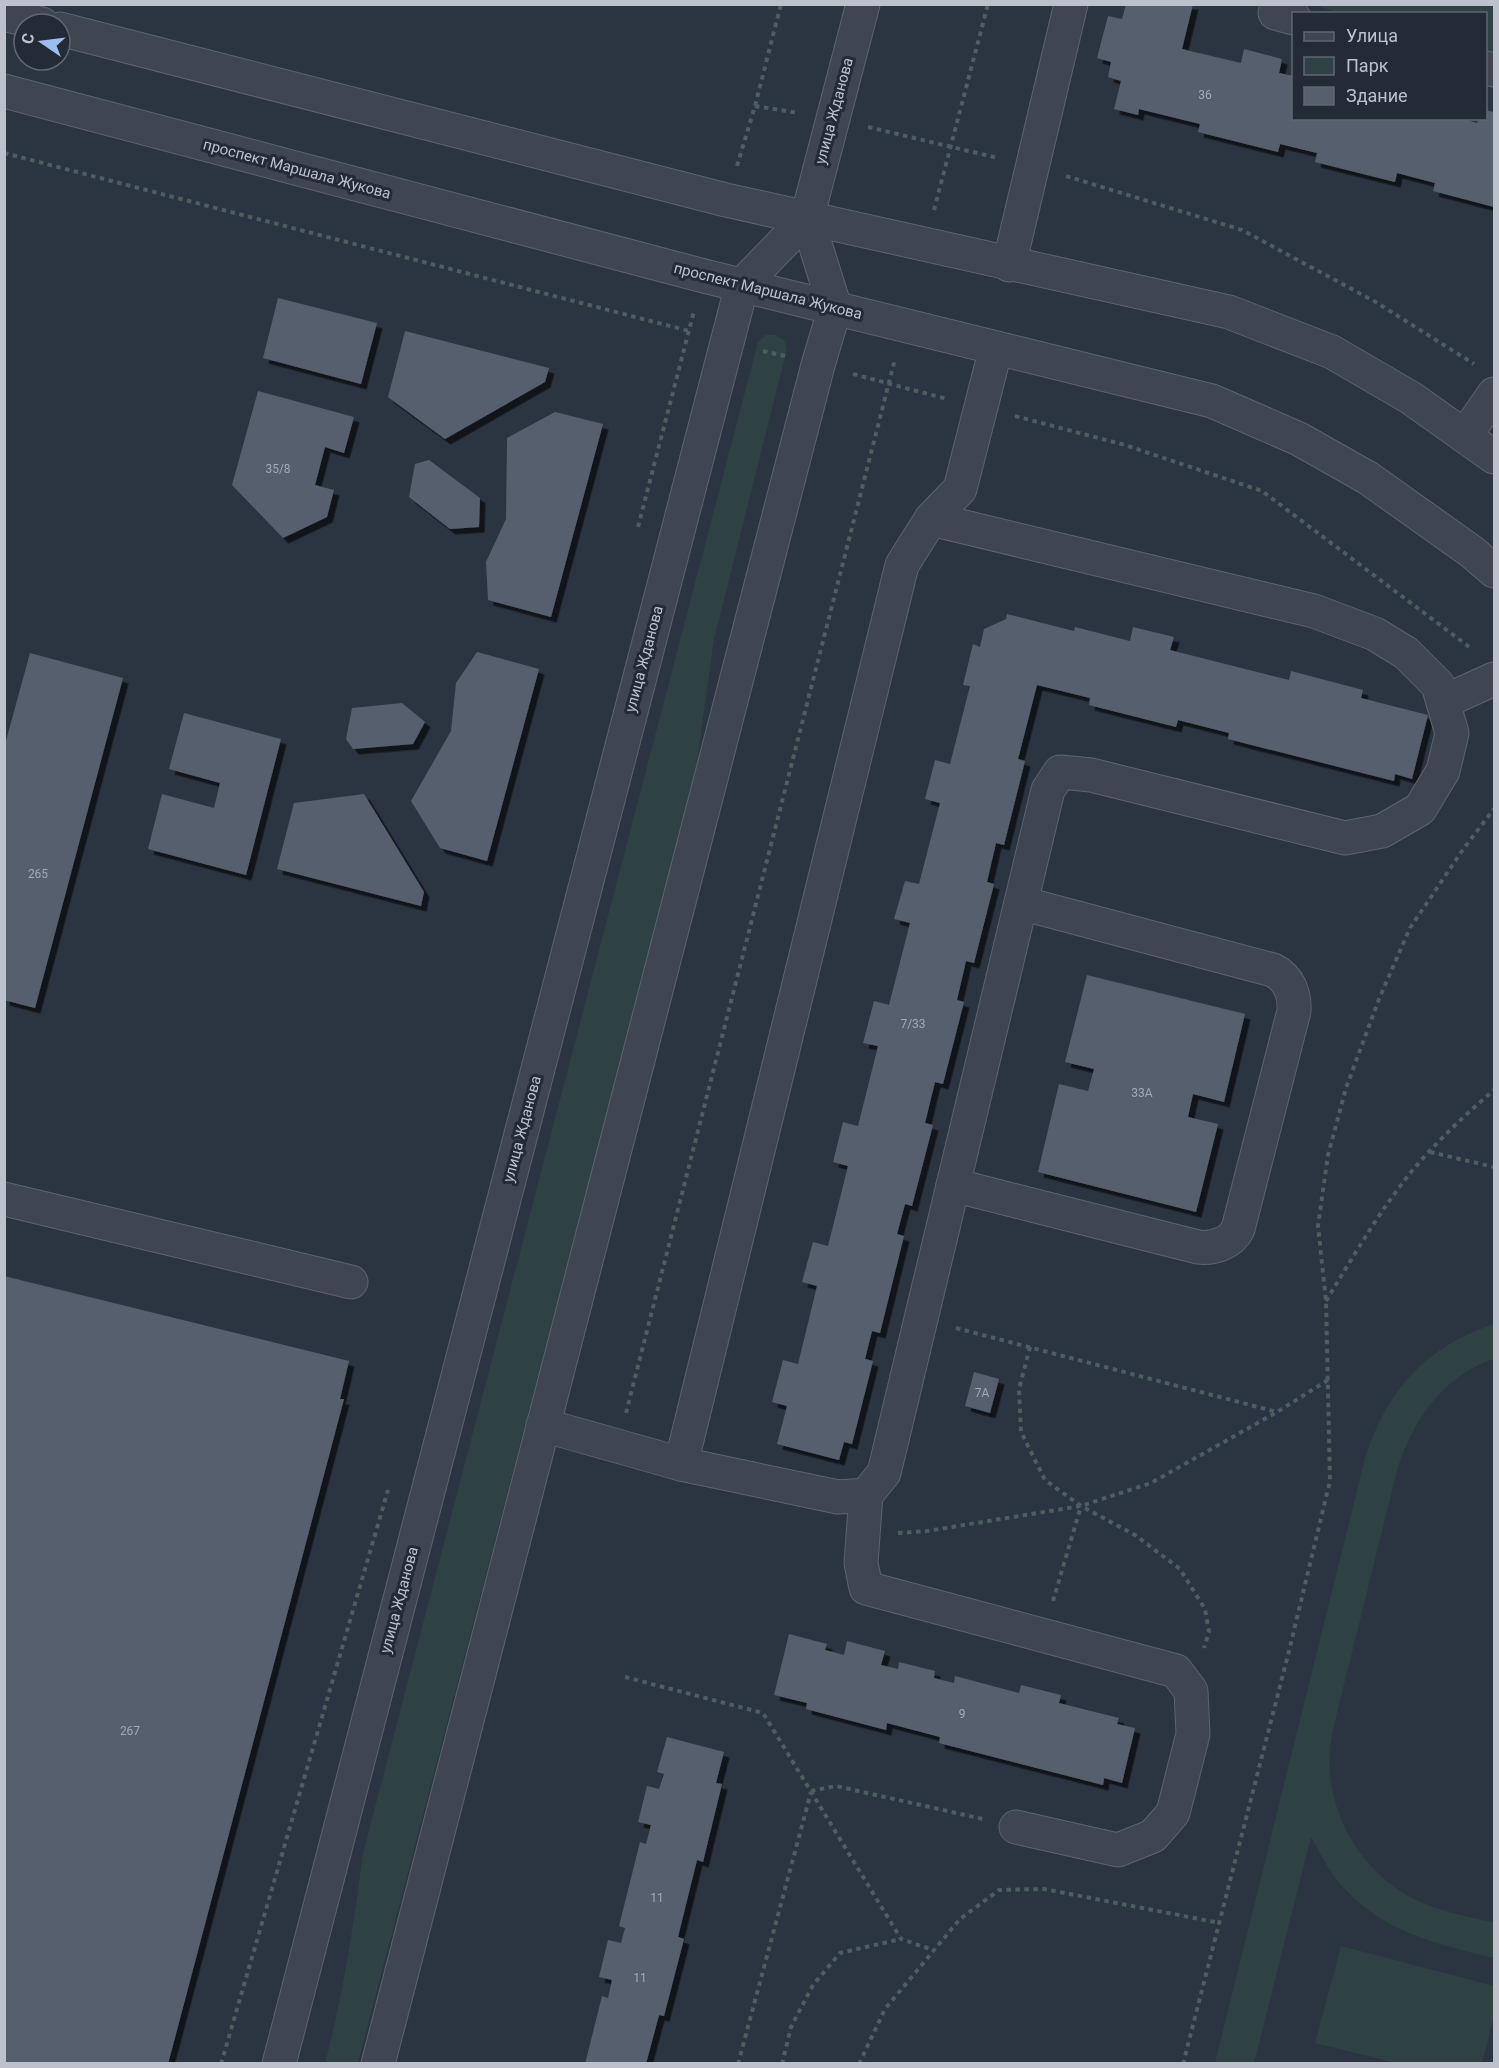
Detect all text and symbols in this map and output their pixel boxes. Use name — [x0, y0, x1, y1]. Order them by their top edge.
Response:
north arrow — [12, 12, 72, 72]
legend — [1292, 12, 1487, 120]
text: Улица — [1346, 25, 1398, 46]
text: С — [17, 31, 38, 46]
text: Парк — [1346, 55, 1389, 76]
street label: улица Жданова — [811, 56, 857, 166]
text: Здание — [1346, 85, 1408, 106]
house number: 36 — [1198, 88, 1212, 102]
street label: проспект Маршала Жукова — [201, 135, 393, 203]
street label: проспект Маршала Жукова — [672, 259, 864, 323]
house number: 35/8 — [265, 462, 291, 476]
street label: улица Жданова — [621, 604, 667, 714]
house number: 265 — [28, 867, 48, 881]
house number: 7/33 — [900, 1017, 926, 1031]
street label: улица Жданова — [499, 1074, 545, 1184]
house number: 33А — [1131, 1086, 1153, 1100]
house number: 7А — [975, 1386, 989, 1400]
street label: улица Жданова — [376, 1545, 422, 1655]
house number: 9 — [959, 1707, 965, 1721]
house number: 267 — [120, 1724, 140, 1738]
house number: 11 — [650, 1891, 664, 1905]
house number: 11 — [633, 1971, 647, 1985]

